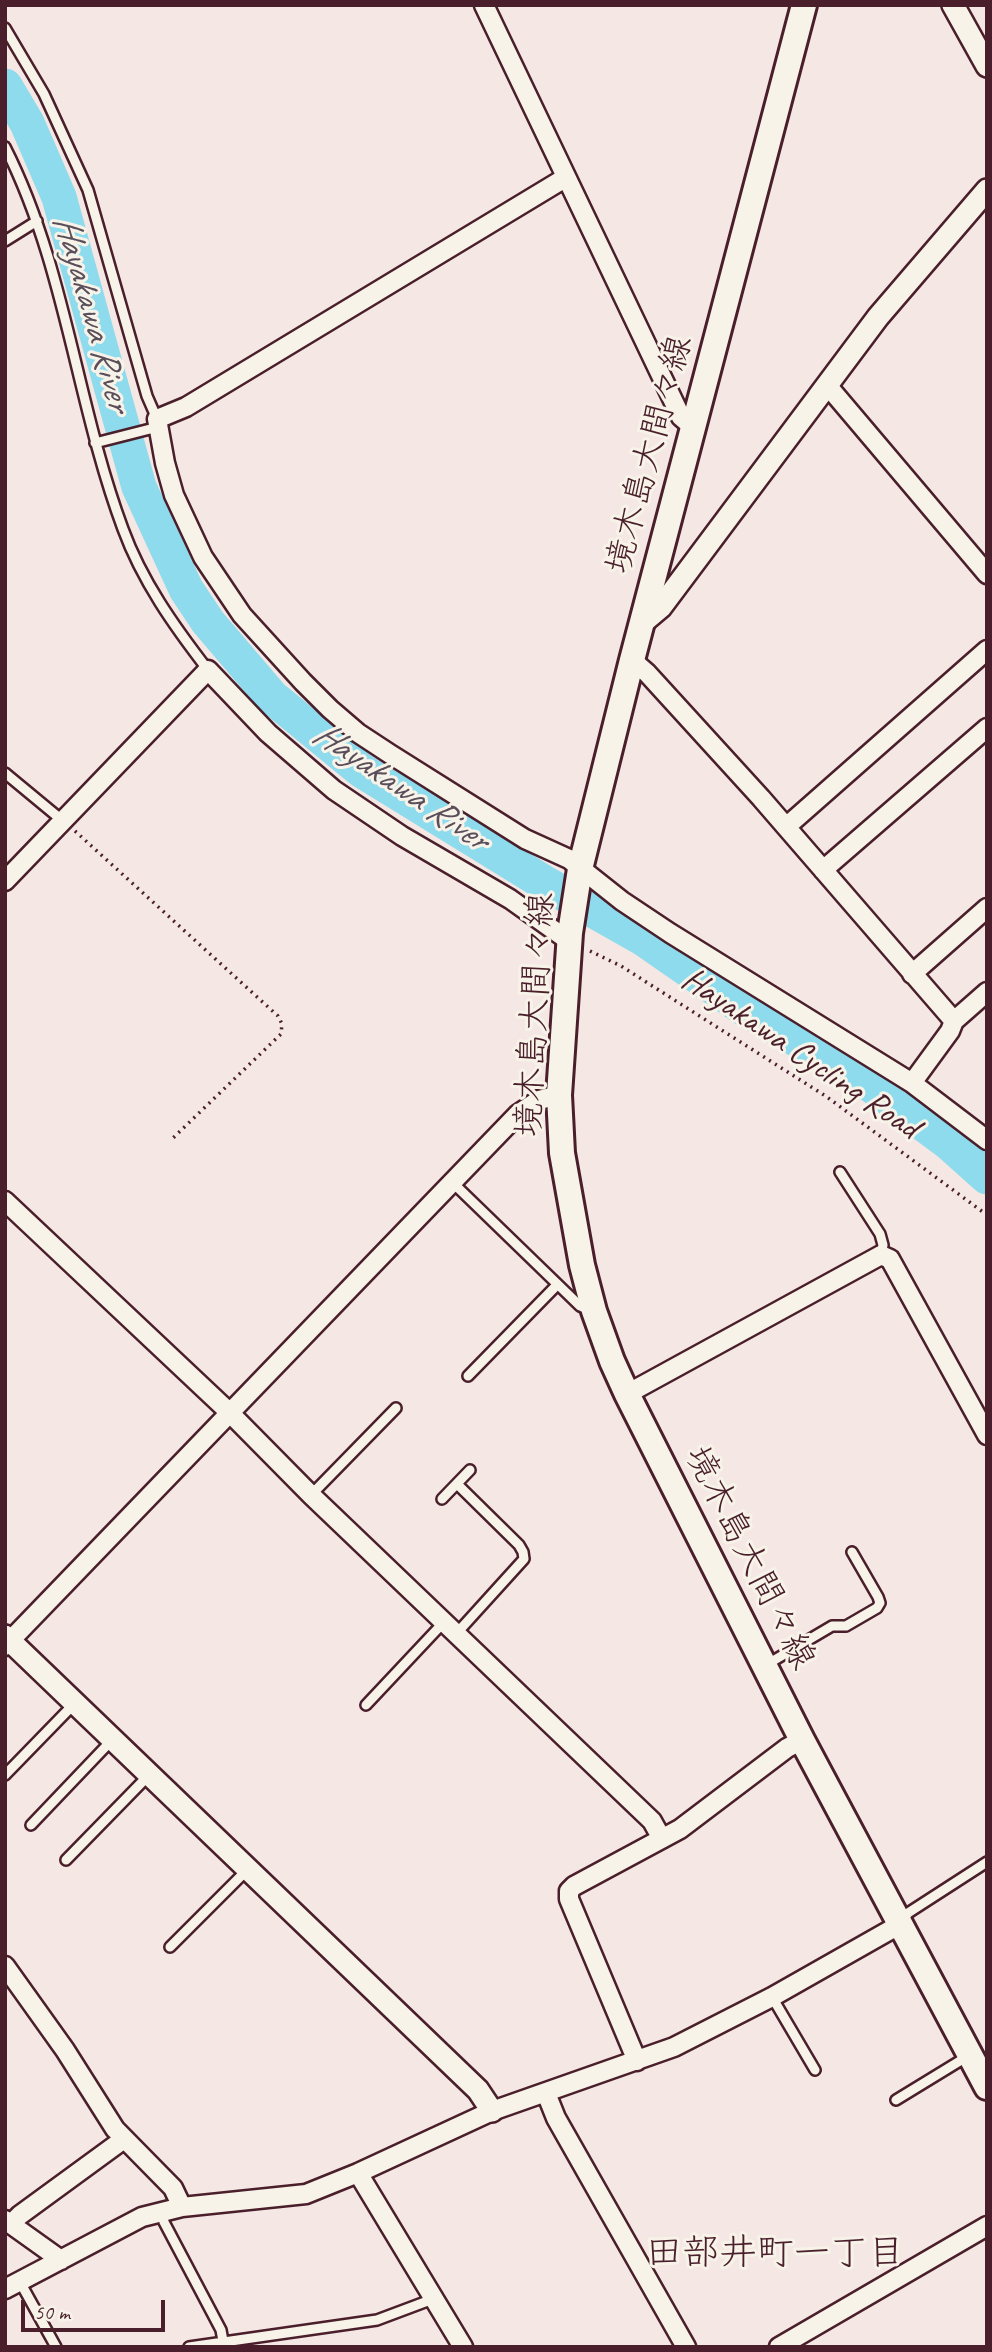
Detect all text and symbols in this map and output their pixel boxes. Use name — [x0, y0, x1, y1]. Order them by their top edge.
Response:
water label: Hayakawa River — [42, 210, 140, 416]
street label: 境木島大間々線 — [598, 331, 702, 579]
water label: Hayakawa River — [304, 712, 496, 862]
street label: 境木島大間々線 — [509, 892, 563, 1138]
street label: Hayakawa Cycling Road — [673, 959, 927, 1149]
street label: 境木島大間々線 — [675, 1439, 823, 1677]
district label: 田部井町一丁目 — [646, 2232, 904, 2276]
scale bar — [24, 2286, 168, 2330]
text: 50 m — [34, 2299, 70, 2325]

